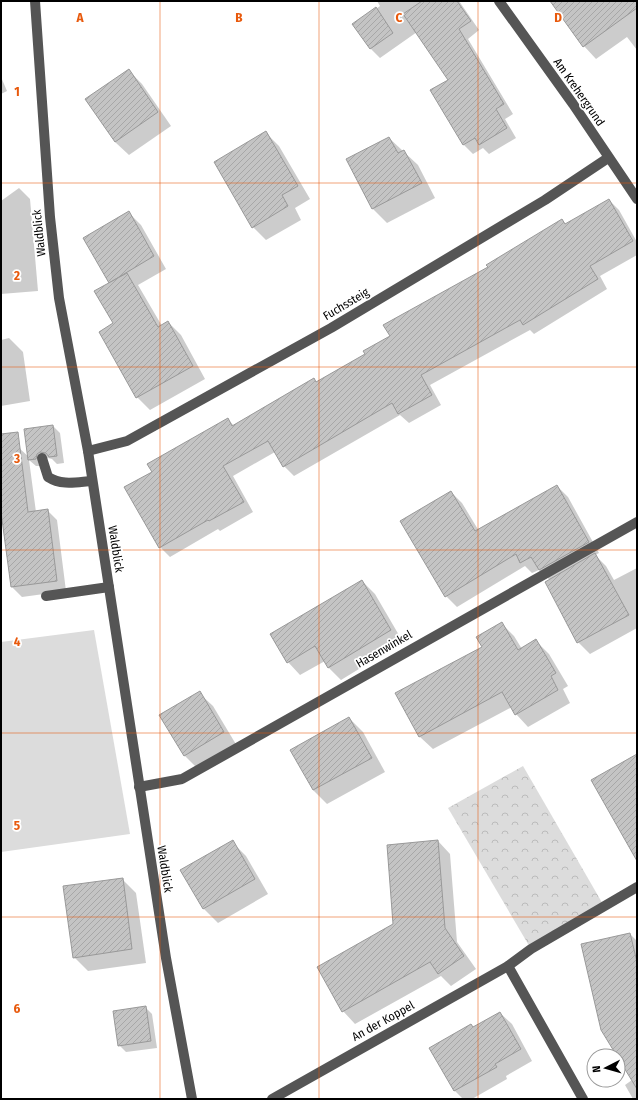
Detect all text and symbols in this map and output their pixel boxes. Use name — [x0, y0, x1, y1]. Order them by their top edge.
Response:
text: A — [75, 10, 84, 25]
text: B — [235, 10, 243, 25]
text: C — [396, 10, 403, 25]
text: D — [554, 10, 562, 25]
street label: Am Krehergrund — [550, 55, 608, 129]
text: 1 — [14, 84, 20, 99]
street label: Waldblick — [30, 208, 48, 257]
text: 2 — [13, 268, 20, 283]
street label: Fuchssteig — [321, 285, 372, 323]
text: 3 — [13, 451, 20, 466]
street label: Waldblick — [105, 525, 127, 574]
street label: Hasenwinkel — [354, 627, 414, 671]
text: 4 — [14, 634, 21, 649]
text: 5 — [14, 818, 20, 833]
street label: Waldblick — [154, 845, 176, 894]
street label: An der Koppel — [349, 998, 417, 1044]
text: 6 — [14, 1001, 21, 1016]
north arrow — [586, 1048, 626, 1088]
text: N — [590, 1065, 603, 1073]

